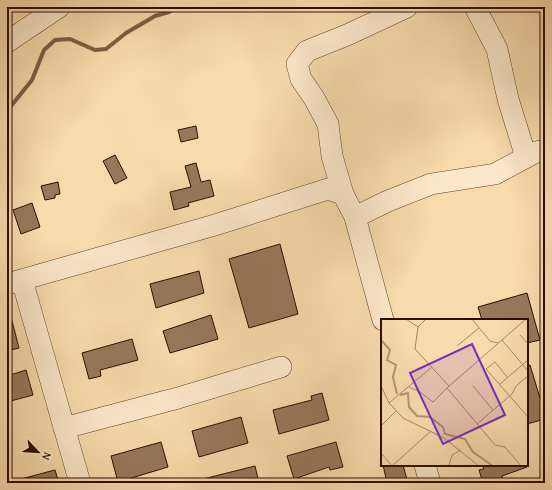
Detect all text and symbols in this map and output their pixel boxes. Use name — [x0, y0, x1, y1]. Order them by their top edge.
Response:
inset map — [381, 319, 528, 466]
north arrow — [18, 432, 58, 472]
text: N — [38, 450, 56, 464]

